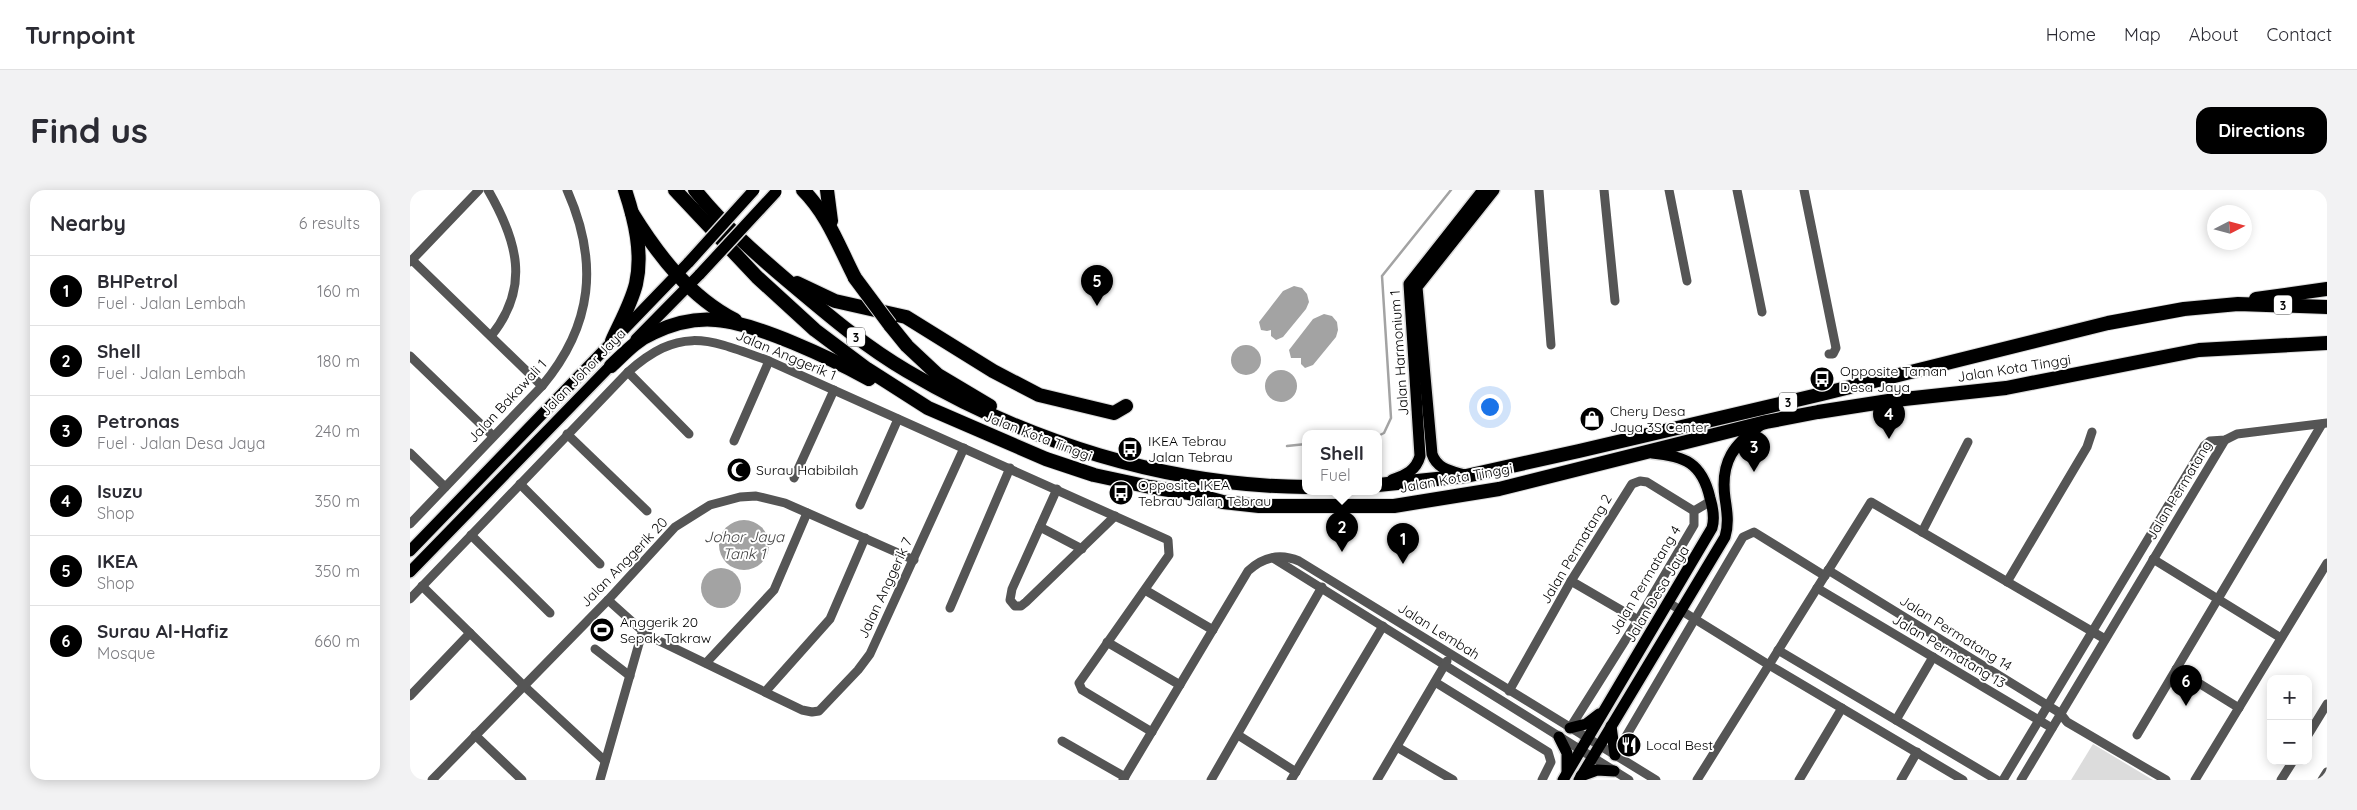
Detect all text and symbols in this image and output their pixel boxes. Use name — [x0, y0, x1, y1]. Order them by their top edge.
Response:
text: Turnpoint — [25, 20, 136, 50]
text: Home — [2046, 23, 2096, 46]
text: Map — [2124, 23, 2161, 46]
text: About — [2189, 23, 2239, 46]
text: Contact — [2267, 23, 2332, 46]
button: Directions — [2196, 107, 2327, 154]
text: Find us — [30, 108, 148, 152]
north arrow — [2207, 205, 2252, 250]
text: Nearby — [50, 210, 126, 236]
text: 6 results — [299, 213, 360, 233]
pin: 5 — [1081, 265, 1113, 306]
text: BHPetrol — [97, 269, 178, 293]
text: 1 — [63, 281, 69, 301]
text: 160 m — [317, 281, 360, 301]
street label: Jalan Harmonium 1 — [1386, 289, 1412, 417]
text: Fuel · Jalan Lembah — [97, 293, 246, 313]
road number: 3 — [2274, 296, 2292, 314]
street label: Jalan Johor Jaya — [537, 324, 629, 420]
street label: Jalan Anggerik 1 — [733, 326, 839, 384]
road number: 3 — [847, 328, 865, 346]
text: Shell — [97, 339, 141, 363]
street label: Jalan Kota Tinggi — [1956, 350, 2072, 386]
text: 2 — [61, 351, 71, 371]
text: 180 m — [317, 351, 360, 371]
street label: Jalan Bakawali 1 — [464, 355, 550, 447]
place label: Opposite Taman Desa Jaya — [1840, 362, 1947, 396]
text: Fuel · Jalan Lembah — [97, 363, 246, 383]
bus stop icon: Opposite Taman Desa Jaya — [1809, 366, 1835, 392]
road number: 3 — [1779, 392, 1797, 412]
your location — [1477, 394, 1503, 420]
pin: 4 — [1873, 398, 1905, 439]
place label: Chery Desa Jaya 3S Center — [1610, 402, 1710, 436]
shop icon: Chery Desa Jaya 3S Center — [1579, 406, 1605, 432]
street label: Jalan Kota Tinggi — [981, 407, 1095, 465]
text: Petronas — [97, 409, 179, 433]
text: 3 — [62, 421, 70, 441]
text: 240 m — [314, 421, 360, 441]
popup — [1302, 430, 1382, 495]
pin: 3 — [1738, 431, 1770, 472]
place label: IKEA Tebrau Jalan Tebrau — [1148, 432, 1233, 466]
text: Fuel · Jalan Desa Jaya — [97, 433, 265, 453]
bus stop icon: IKEA Tebrau Jalan Tebrau — [1117, 436, 1143, 462]
street label: Jalan Permatang — [2142, 437, 2216, 543]
text: Shell — [1320, 441, 1364, 465]
mosque icon: Surau Habibilah — [726, 457, 752, 483]
street label: Jalan Kota Tinggi — [1398, 459, 1514, 497]
place label: Surau Habibilah — [756, 461, 858, 479]
text: Fuel — [1320, 465, 1351, 485]
place label: Opposite IKEA Tebrau Jalan Tebrau — [1138, 476, 1271, 510]
text: Isuzu — [97, 479, 143, 503]
bus stop icon: Opposite IKEA Tebrau Jalan Tebrau — [1108, 480, 1134, 506]
text: 4 — [61, 491, 71, 511]
text: 350 m — [314, 491, 360, 511]
street label: Jalan Permatang 2 — [1536, 491, 1616, 607]
text: Shop — [97, 503, 134, 523]
pin: 2 — [1326, 511, 1358, 552]
street label: Jalan Anggerik 20 — [576, 513, 672, 611]
street label: Jalan Permatang 4 — [1605, 522, 1685, 638]
pin: 1 — [1387, 523, 1419, 564]
water label: Johor Jaya Tank 1 — [704, 527, 785, 563]
street label: Jalan Anggerik 7 — [854, 535, 916, 641]
street label: Jalan Desa Jaya — [1621, 542, 1693, 646]
text: IKEA — [97, 549, 138, 573]
text: 5 — [61, 561, 71, 581]
text: 350 m — [314, 561, 360, 581]
text: Shop — [97, 573, 134, 593]
street label: Jalan Permatang 14 — [1896, 591, 2016, 675]
street label: Jalan Lembah — [1395, 599, 1483, 663]
street label: Jalan Permatang 13 — [1889, 610, 2009, 692]
place label: Anggerik 20 Sepak Takraw — [620, 613, 712, 647]
sports icon: Anggerik 20 Sepak Takraw — [589, 617, 615, 643]
text: Surau Al-Hafiz — [97, 619, 228, 643]
text: 6 — [62, 631, 70, 651]
text: 660 m — [314, 631, 360, 651]
text: Mosque — [97, 643, 155, 663]
pin: 6 — [2170, 665, 2202, 706]
map controls — [2267, 675, 2312, 765]
button: + — [2267, 675, 2312, 720]
button: − — [2267, 720, 2312, 765]
restaurant icon: Local Best — [1616, 732, 1642, 758]
place label: Local Best — [1646, 736, 1713, 754]

